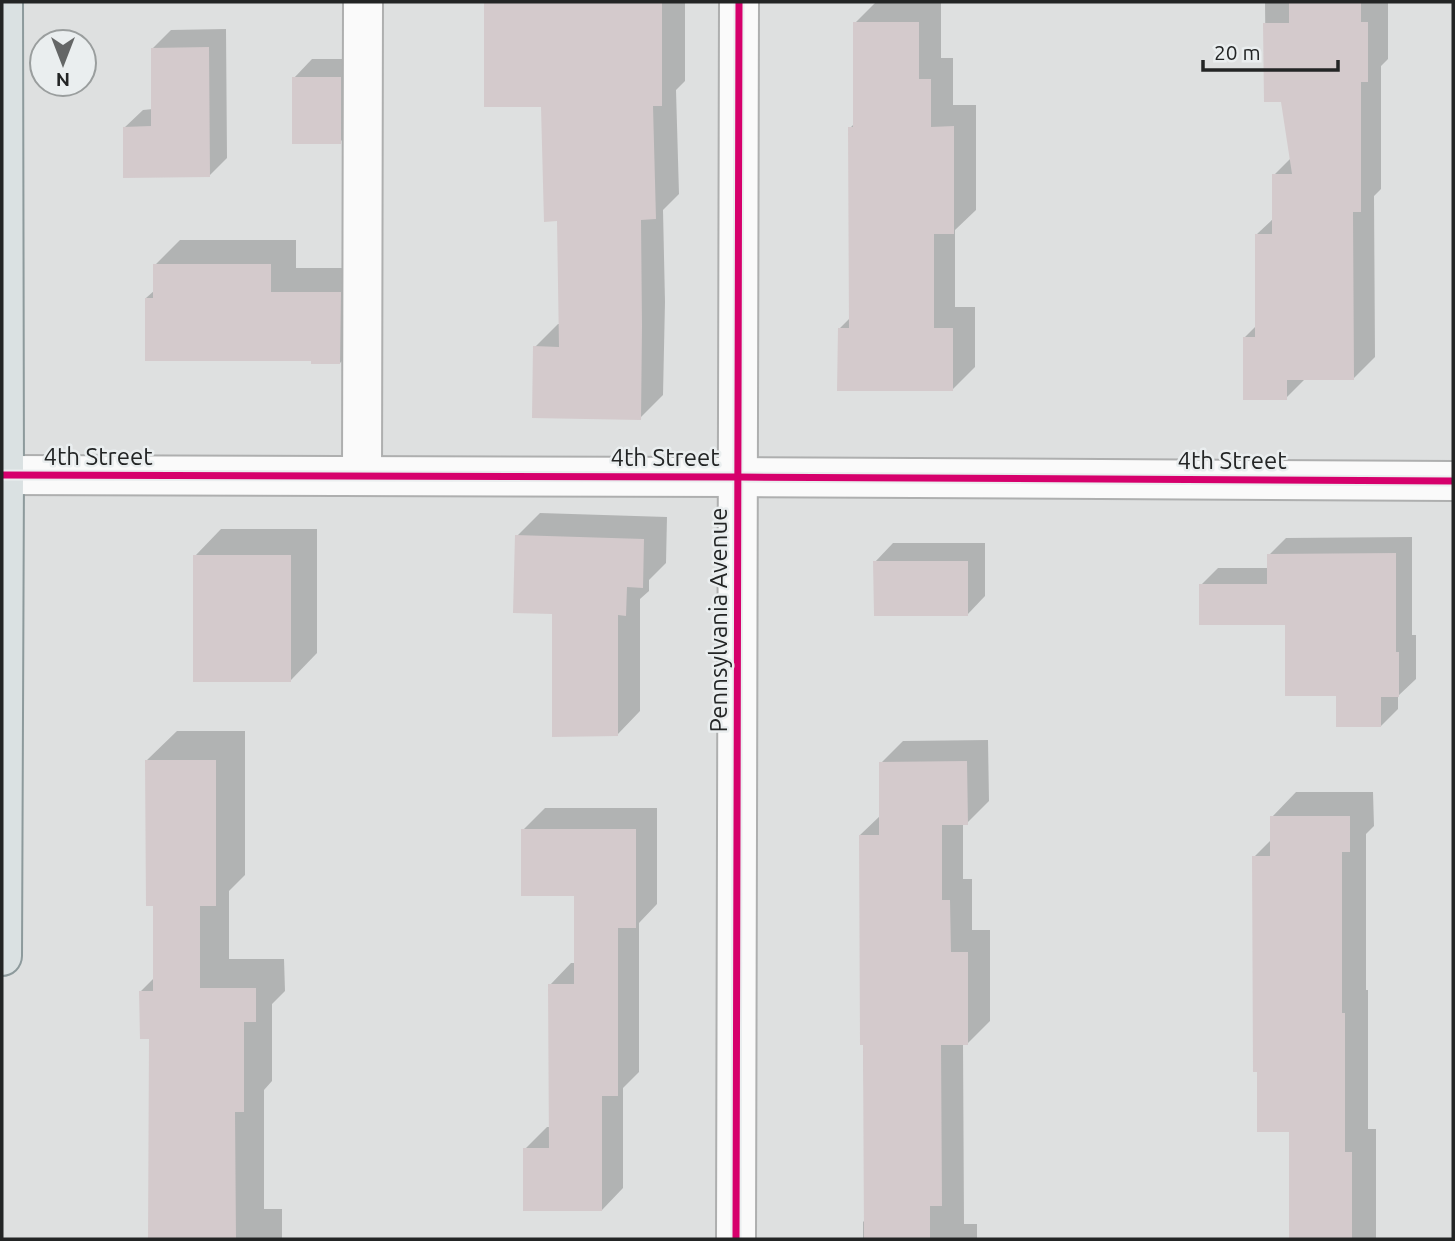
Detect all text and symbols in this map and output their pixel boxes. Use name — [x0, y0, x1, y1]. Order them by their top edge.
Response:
north arrow — [28, 28, 98, 98]
scale bar — [1203, 28, 1338, 72]
text: 20 m — [1214, 40, 1261, 64]
text: N — [56, 69, 70, 91]
street label: 4th Street — [43, 443, 153, 470]
street label: 4th Street — [610, 444, 720, 471]
street label: 4th Street — [1177, 447, 1287, 474]
street label: Pennsylvania Avenue — [705, 507, 732, 733]

